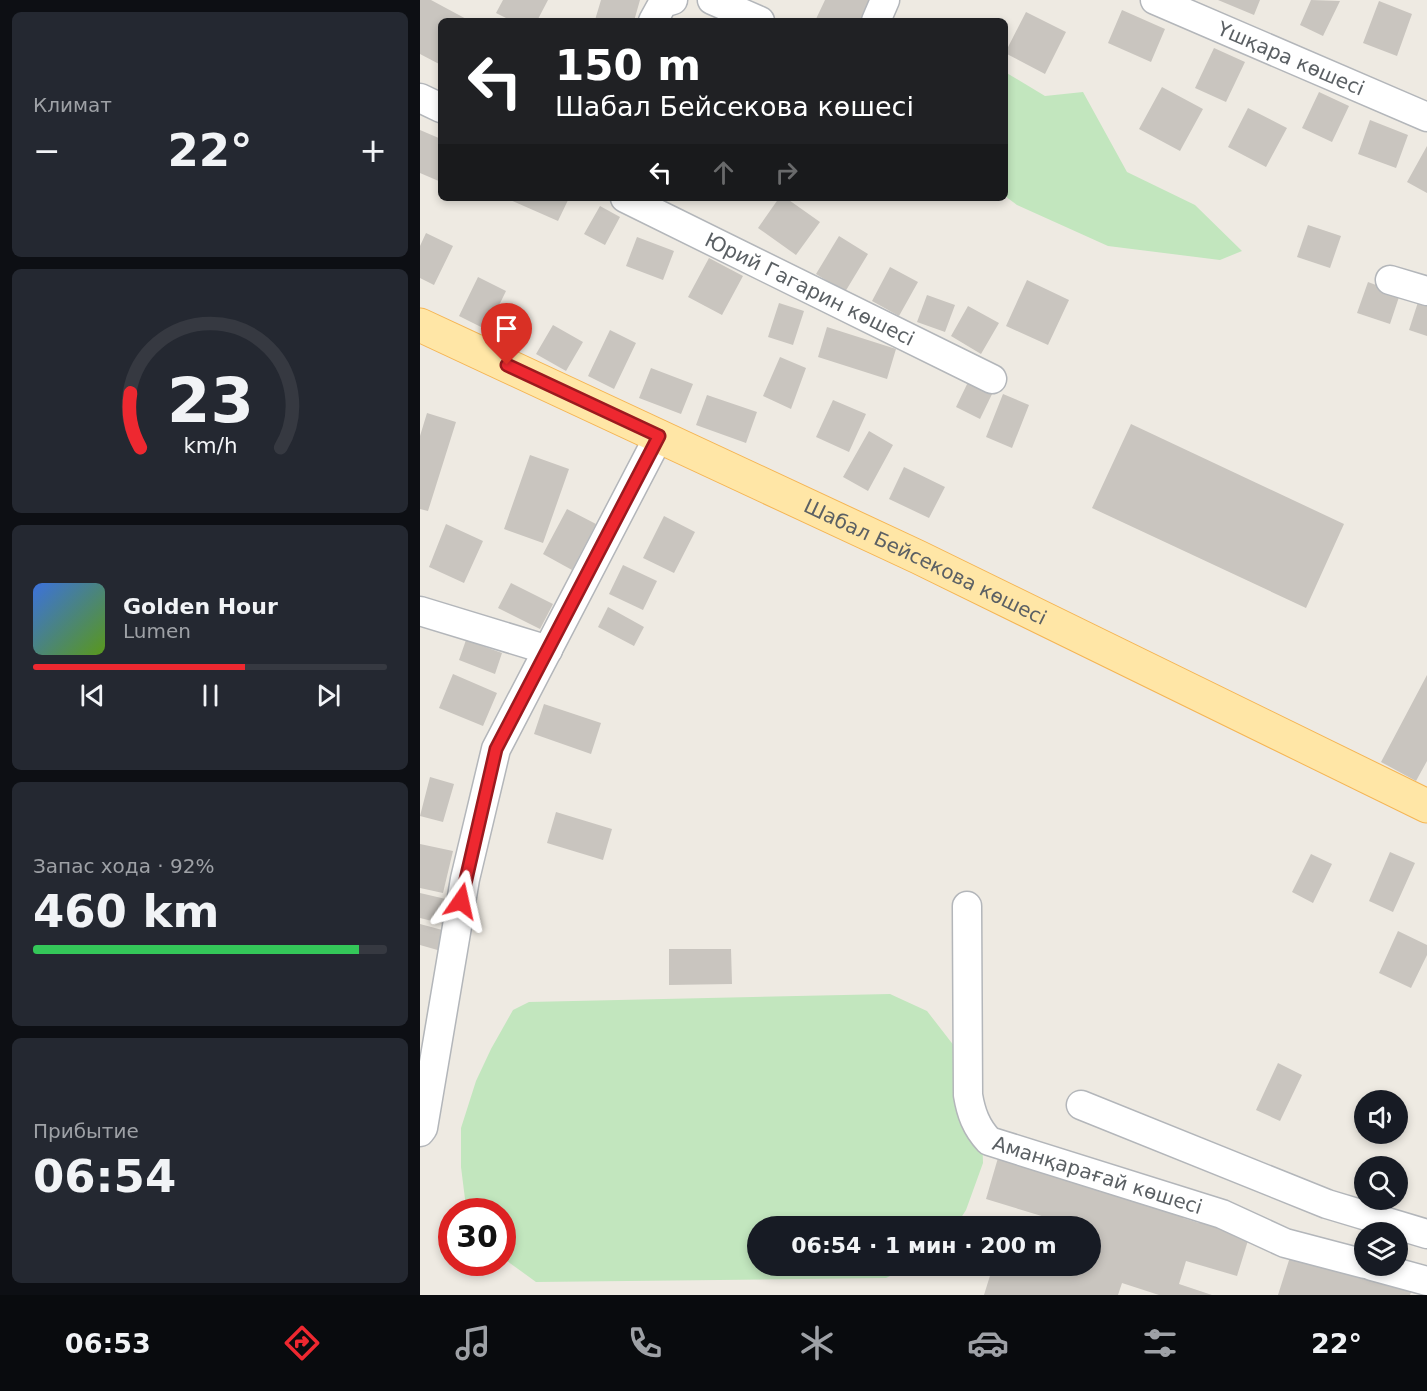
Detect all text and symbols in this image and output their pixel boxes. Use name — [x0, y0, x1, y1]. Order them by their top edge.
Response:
street label: Үшқара көшесі — [1213, 16, 1368, 101]
text: 150 m — [555, 41, 701, 90]
icon: left — [456, 42, 534, 120]
text: Шабал Бейсекова көшесі — [555, 91, 914, 122]
text: Климат — [33, 93, 112, 117]
text: 22° — [167, 124, 253, 177]
text: − — [33, 131, 61, 170]
text: + — [359, 131, 387, 170]
icon: left — [644, 156, 677, 189]
icon: ahead — [707, 156, 740, 189]
icon: right — [770, 156, 803, 189]
street label: Юрий Гагарин көшесі — [701, 227, 918, 351]
pin — [481, 303, 532, 365]
icon: arrive — [490, 312, 523, 345]
text: 23 — [167, 364, 253, 437]
text: km/h — [183, 433, 237, 458]
street label: Шабал Бейсекова көшесі — [800, 494, 1051, 630]
text: Golden Hour — [123, 594, 278, 619]
text: Lumen — [123, 619, 191, 643]
icon: previous — [76, 679, 109, 712]
icon: pause — [194, 679, 227, 712]
icon: next — [312, 679, 345, 712]
text: Запас хода · 92% — [33, 854, 214, 878]
position arrow — [429, 869, 493, 933]
text: 460 km — [33, 885, 219, 938]
map controls — [1354, 1090, 1408, 1276]
button: sound — [1354, 1090, 1408, 1144]
text: Прибытие — [33, 1119, 139, 1143]
street label: Аманқарағай көшесі — [990, 1131, 1205, 1219]
text: 06:54 — [33, 1150, 176, 1203]
button: search — [1354, 1156, 1408, 1210]
speed limit sign: 30 — [438, 1198, 516, 1276]
button: layers — [1354, 1222, 1408, 1276]
text: 06:54 · 1 мин · 200 m — [791, 1233, 1057, 1258]
icon: directions — [281, 1322, 323, 1364]
icon: music — [452, 1322, 494, 1364]
icon: phone — [624, 1322, 666, 1364]
icon: climate — [796, 1322, 838, 1364]
icon: car — [967, 1322, 1009, 1364]
icon: filters — [1139, 1322, 1181, 1364]
text: 06:53 — [65, 1328, 151, 1359]
text: 22° — [1311, 1328, 1362, 1359]

